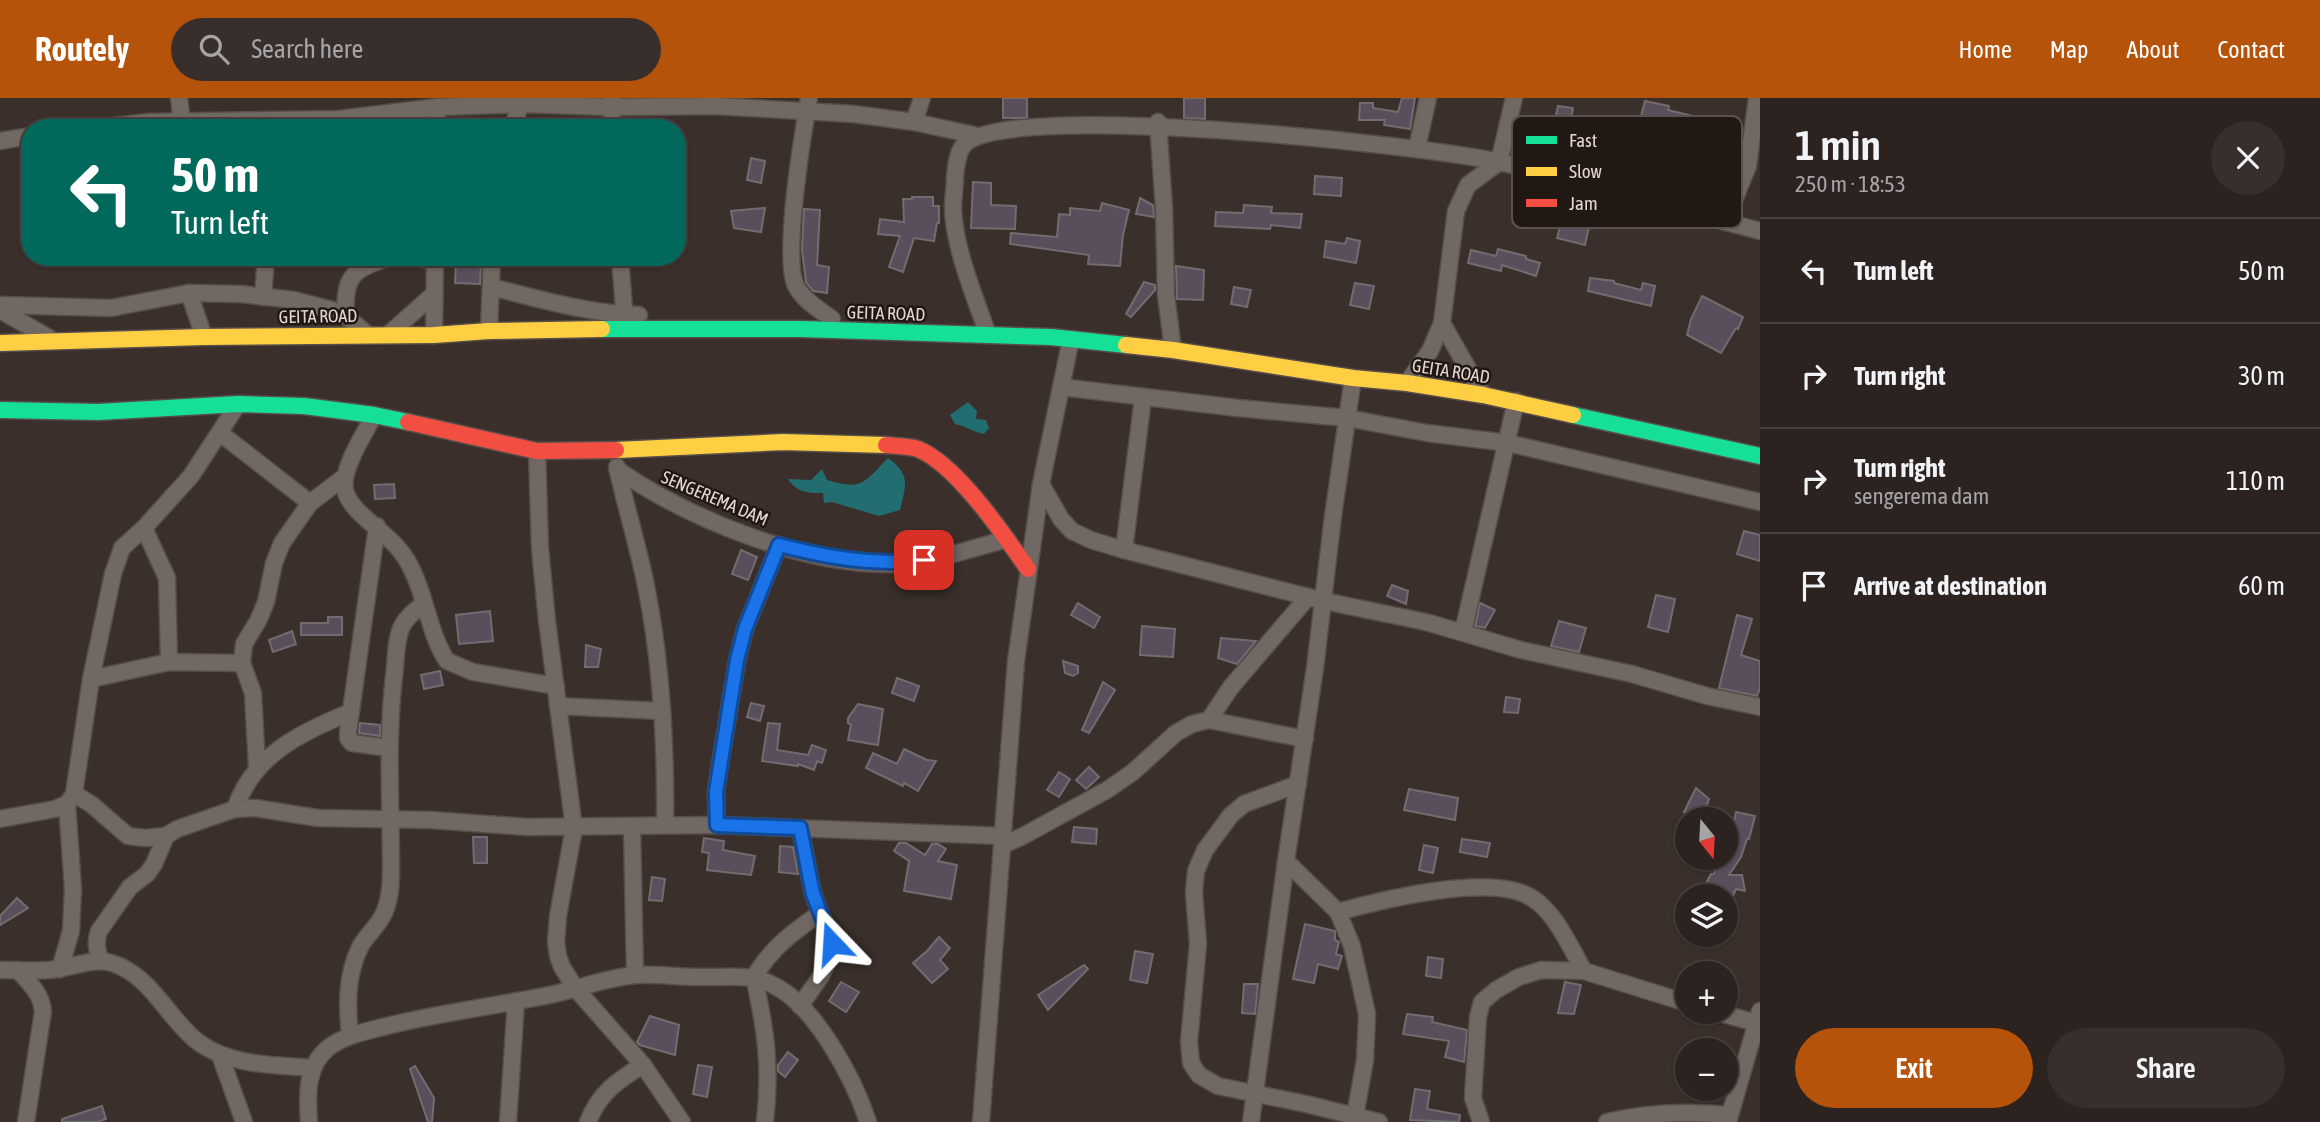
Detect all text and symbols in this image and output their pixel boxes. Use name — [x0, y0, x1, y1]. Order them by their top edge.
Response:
search box — [171, 18, 661, 81]
text: Routely — [35, 30, 129, 68]
icon: search — [195, 30, 233, 68]
text: Search here — [251, 34, 363, 64]
text: Home — [1958, 36, 2012, 63]
text: Map — [2050, 36, 2088, 63]
text: About — [2126, 36, 2179, 63]
text: Contact — [2217, 36, 2285, 63]
legend — [1512, 116, 1742, 228]
text: 1 min — [1795, 121, 1881, 169]
button: close — [2211, 121, 2285, 195]
text: Fast — [1569, 129, 1597, 151]
text: 50 m — [171, 146, 259, 202]
icon: left — [56, 147, 147, 238]
text: Slow — [1569, 160, 1603, 182]
text: 250 m · 18:53 — [1795, 171, 1906, 197]
text: Jam — [1569, 192, 1598, 214]
text: Turn left — [171, 204, 269, 241]
icon: left — [1795, 252, 1833, 290]
text: Turn left — [1854, 256, 1934, 286]
text: 50 m — [2238, 256, 2285, 286]
street label: GEITA ROAD — [846, 301, 926, 325]
street label: GEITA ROAD — [279, 305, 357, 327]
street label: GEITA ROAD — [1411, 354, 1491, 388]
icon: right — [1795, 357, 1833, 395]
text: Turn right — [1854, 361, 1945, 391]
text: 30 m — [2238, 361, 2285, 391]
text: Turn right — [1854, 453, 1945, 483]
icon: right — [1795, 462, 1833, 500]
street label: SENGEREMA DAM — [658, 466, 772, 530]
text: 110 m — [2226, 466, 2285, 496]
text: sengerema dam — [1854, 483, 1989, 509]
pin — [894, 530, 954, 590]
icon: arrive — [905, 541, 943, 579]
icon: arrive — [1795, 567, 1833, 605]
text: Arrive at destination — [1854, 571, 2047, 601]
text: 60 m — [2238, 571, 2285, 601]
north arrow — [1675, 807, 1738, 870]
map controls — [1675, 807, 1738, 1101]
button: layers — [1675, 884, 1738, 947]
position arrow — [795, 906, 869, 980]
button: + — [1675, 961, 1738, 1024]
button: Exit — [1795, 1028, 2033, 1108]
button: Share — [2047, 1028, 2285, 1108]
button: − — [1675, 1038, 1738, 1101]

